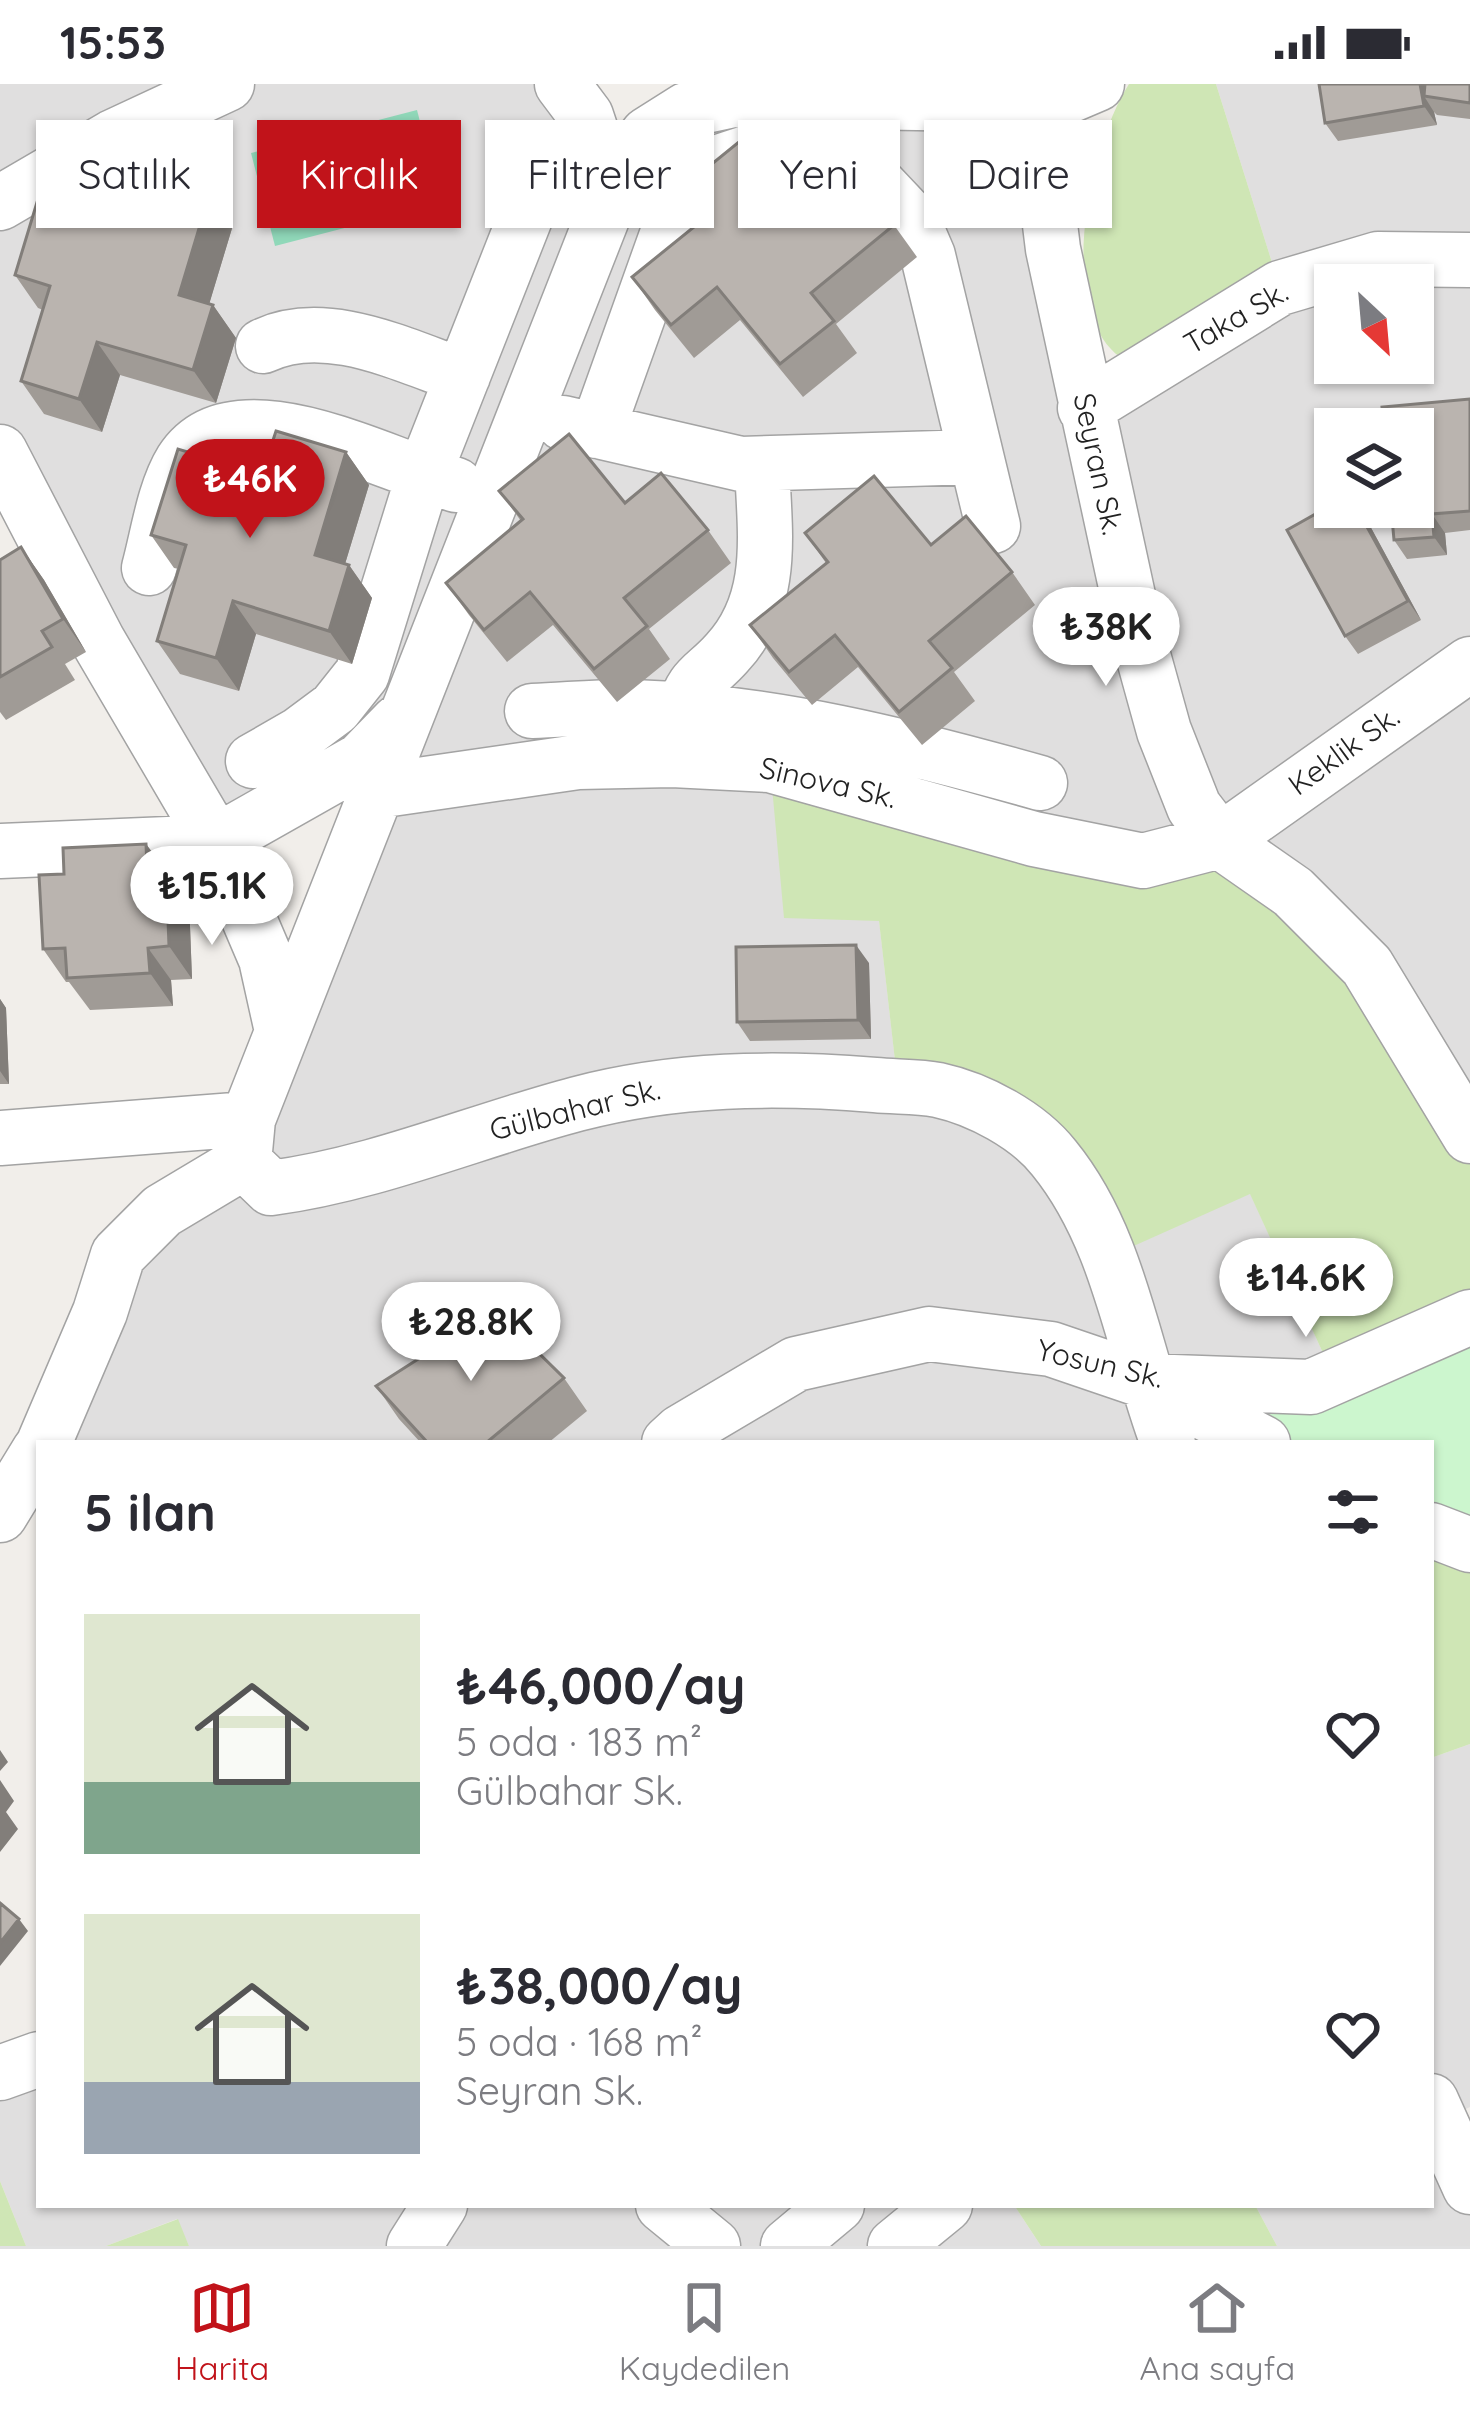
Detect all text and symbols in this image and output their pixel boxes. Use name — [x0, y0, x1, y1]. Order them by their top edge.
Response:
text: 15:53 — [60, 14, 166, 70]
chip: Satılık — [36, 120, 233, 228]
chip: Kiralık — [257, 120, 461, 228]
chip: Filtreler — [485, 120, 714, 228]
chip: Yeni — [738, 120, 900, 228]
chip: Daire — [924, 120, 1112, 228]
north arrow — [1314, 264, 1434, 384]
map controls — [1314, 264, 1434, 528]
street label: Taka Sk. — [1177, 272, 1294, 362]
street label: Seyran Sk. — [1065, 389, 1133, 538]
button: layers — [1314, 408, 1434, 528]
pin: ₺46K — [179, 439, 321, 541]
text: ₺46K — [203, 453, 297, 502]
pin: ₺38K — [1035, 587, 1177, 689]
text: ₺38K — [1060, 601, 1152, 650]
street label: Keklik Sk. — [1280, 697, 1407, 803]
street label: Sinova Sk. — [756, 748, 900, 816]
pin: ₺15.1K — [114, 846, 310, 948]
text: ₺15.1K — [157, 860, 267, 909]
street label: Gülbahar Sk. — [486, 1069, 664, 1149]
pin: ₺14.6K — [1208, 1238, 1404, 1340]
text: ₺14.6K — [1246, 1252, 1366, 1301]
pin: ₺28.8K — [373, 1282, 569, 1384]
text: ₺28.8K — [409, 1296, 533, 1345]
street label: Yosun Sk. — [1033, 1330, 1167, 1396]
icon: filters — [1320, 1479, 1386, 1545]
text: 5 ilan — [84, 1480, 216, 1544]
text: ₺46,000/ay — [456, 1653, 745, 1717]
icon: home — [180, 1662, 324, 1806]
icon: heart — [1320, 1701, 1386, 1767]
text: 5 oda · 183 m² — [456, 1717, 702, 1766]
text: Gülbahar Sk. — [456, 1766, 683, 1815]
text: ₺38,000/ay — [456, 1953, 743, 2017]
icon: home — [180, 1962, 324, 2106]
icon: heart — [1320, 2001, 1386, 2067]
text: 5 oda · 168 m² — [456, 2017, 703, 2066]
text: Seyran Sk. — [456, 2066, 643, 2115]
tab: Harita — [175, 2275, 269, 2388]
tab: Kaydedilen — [619, 2275, 790, 2388]
tab: Ana sayfa — [1140, 2275, 1295, 2388]

